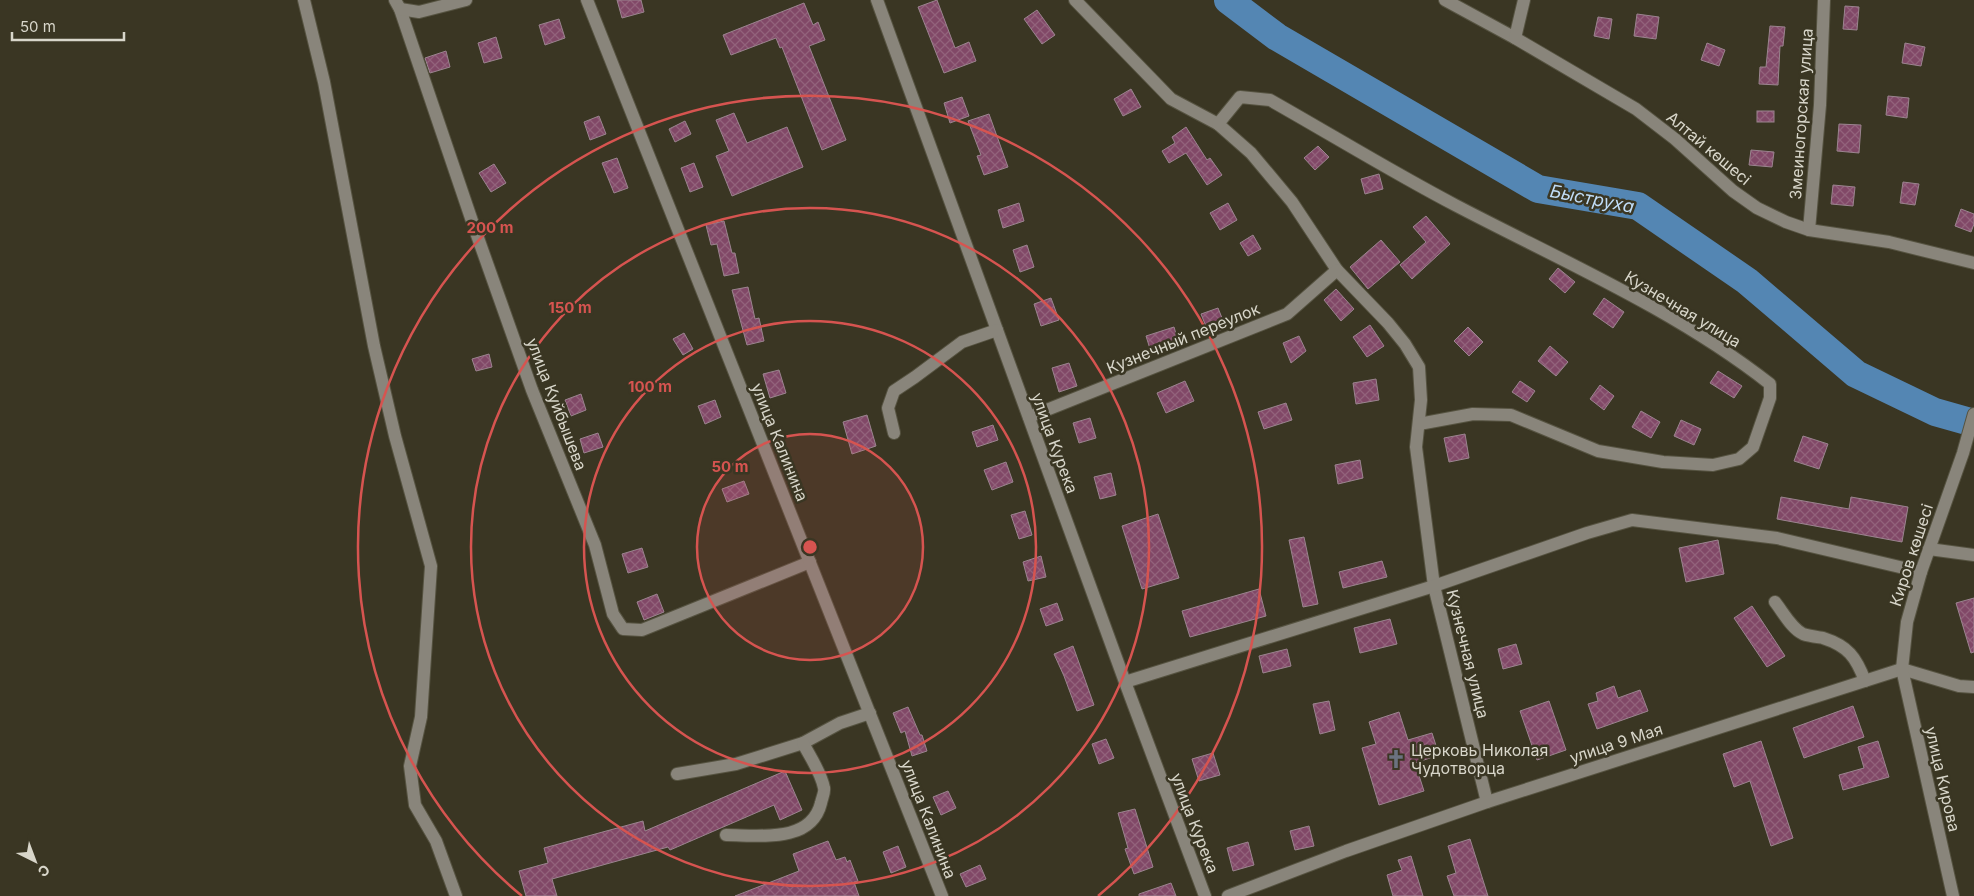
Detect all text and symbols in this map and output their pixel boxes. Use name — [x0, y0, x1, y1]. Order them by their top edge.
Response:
scale bar — [12, 10, 125, 42]
text: 50 m — [20, 17, 56, 36]
street label: Змеиногорская улица — [1785, 28, 1817, 200]
street label: Алтай көшесі — [1663, 107, 1755, 189]
water label: Быструха — [1548, 180, 1636, 217]
text: 200 m — [467, 218, 513, 237]
street label: Кузнечная улица — [1621, 266, 1745, 352]
text: 150 m — [548, 298, 592, 317]
street label: Кузнечный переулок — [1104, 298, 1263, 378]
street label: улица Куйбышева — [523, 335, 591, 473]
text: 100 m — [628, 377, 672, 396]
street label: улица Калинина — [747, 380, 813, 504]
street label: улица Курека — [1028, 390, 1082, 496]
text: 50 m — [712, 457, 748, 476]
street label: Киров көшесі — [1885, 501, 1937, 609]
centre of rings — [801, 538, 819, 556]
street label: Кузнечная улица — [1442, 587, 1494, 721]
street label: улица 9 Мая — [1567, 719, 1665, 767]
street label: улица Кирова — [1921, 724, 1965, 834]
place label: Церковь Николая Чудотворца — [1411, 740, 1548, 778]
church icon: Церковь Николая Чудотворца — [1385, 748, 1407, 770]
street label: улица Калинина — [897, 757, 961, 881]
street label: улица Курека — [1167, 770, 1223, 876]
north arrow — [10, 836, 60, 886]
text: С — [34, 861, 54, 881]

